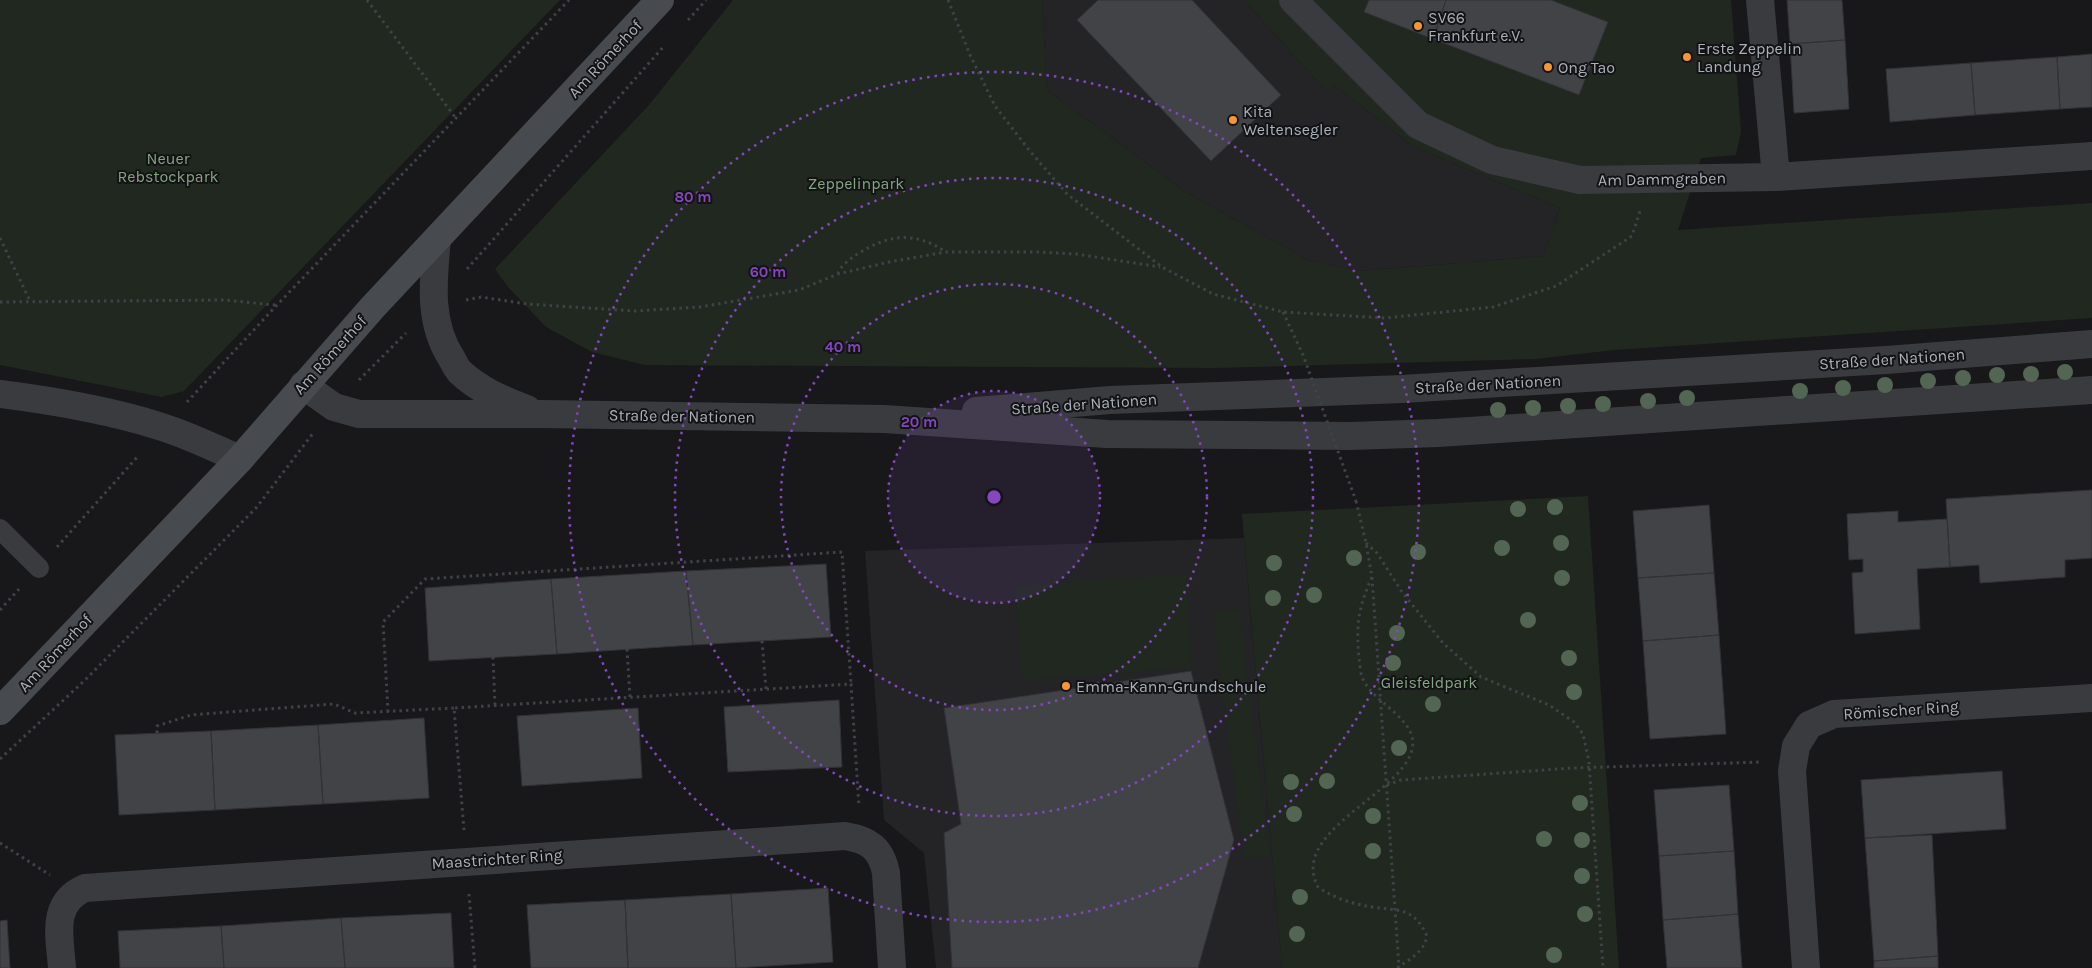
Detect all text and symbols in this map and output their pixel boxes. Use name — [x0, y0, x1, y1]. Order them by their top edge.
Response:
place label: SV66 Frankfurt e.V. — [1428, 8, 1523, 45]
street label: Am Römerhof — [564, 16, 646, 102]
marker: SV66 Frankfurt e.V. — [1412, 20, 1424, 32]
place label: Erste Zeppelin Landung — [1697, 39, 1802, 76]
marker: Erste Zeppelin Landung — [1681, 51, 1693, 63]
place label: Ong Tao — [1558, 58, 1615, 77]
marker: Ong Tao — [1542, 61, 1554, 73]
place label: Kita Weltensegler — [1243, 102, 1338, 139]
marker: Kita Weltensegler — [1227, 114, 1239, 126]
park label: Neuer Rebstockpark — [118, 149, 218, 186]
street label: Am Dammgraben — [1598, 168, 1726, 190]
park label: Zeppelinpark — [808, 174, 904, 193]
text: 80 m — [674, 188, 712, 206]
text: 60 m — [750, 263, 786, 281]
street label: Am Römerhof — [290, 311, 371, 398]
text: 40 m — [825, 338, 861, 356]
street label: Straße der Nationen — [1818, 344, 1966, 374]
street label: Straße der Nationen — [1415, 371, 1561, 397]
street label: Straße der Nationen — [1010, 389, 1158, 419]
street label: Straße der Nationen — [609, 405, 755, 427]
text: 20 m — [901, 413, 937, 431]
centre of rings — [985, 488, 1003, 506]
street label: Am Römerhof — [14, 610, 96, 696]
park label: Gleisfeldpark — [1381, 673, 1477, 692]
place label: Emma-Kann-Grundschule — [1076, 677, 1266, 696]
marker: Emma-Kann-Grundschule — [1060, 680, 1072, 692]
street label: Römischer Ring — [1843, 696, 1959, 724]
street label: Maastrichter Ring — [431, 845, 563, 873]

